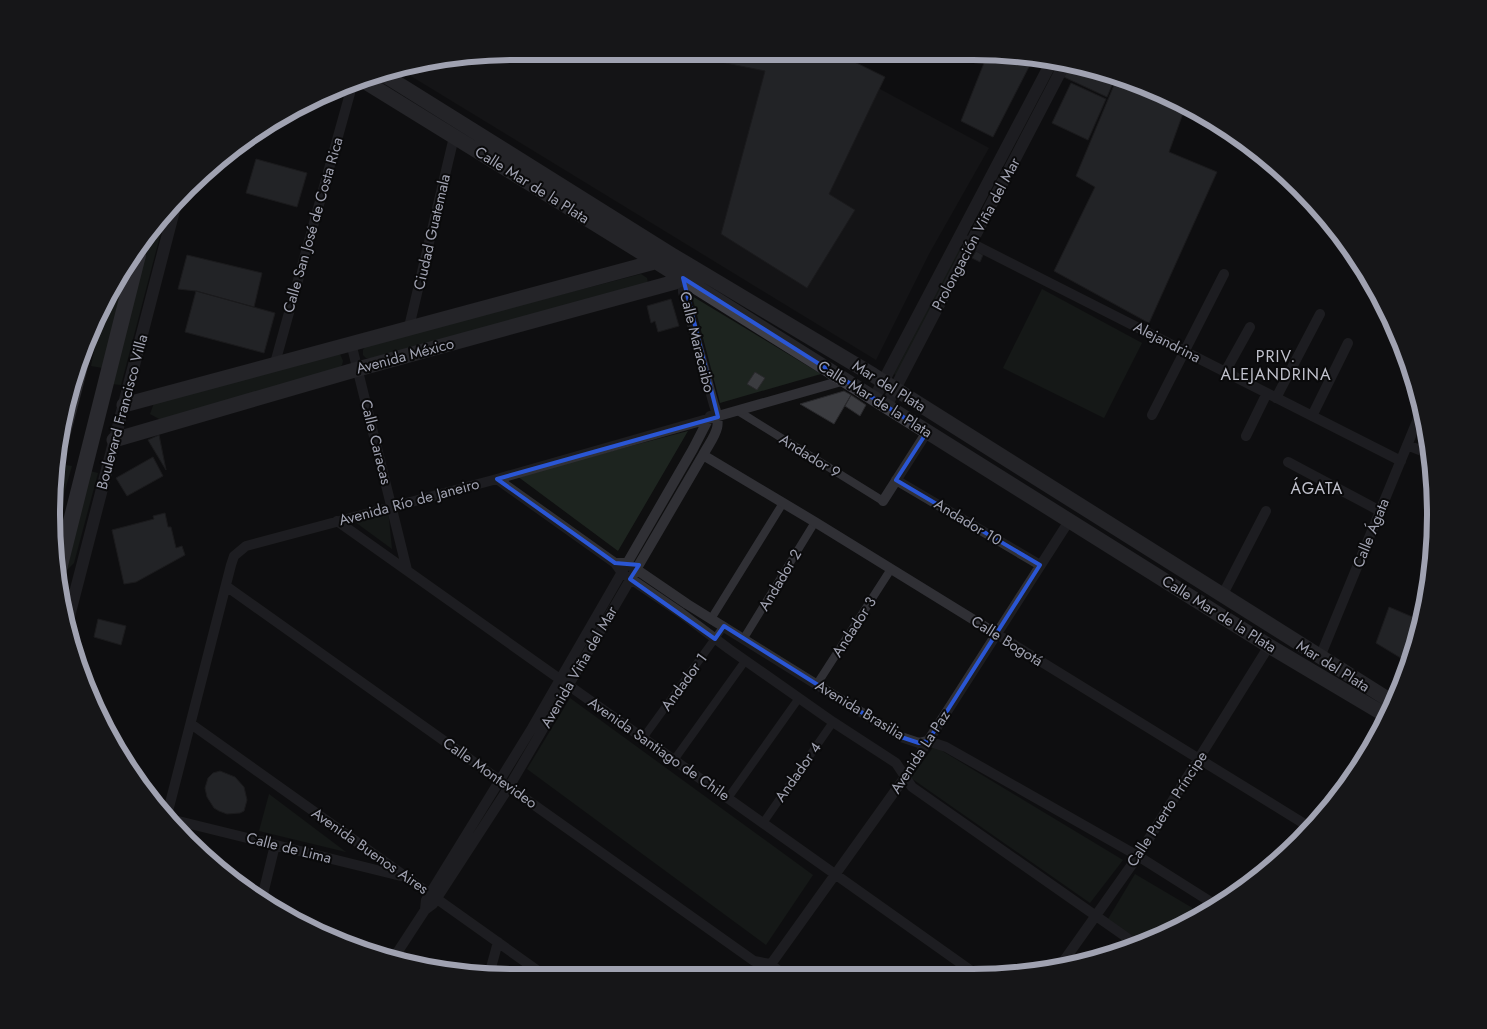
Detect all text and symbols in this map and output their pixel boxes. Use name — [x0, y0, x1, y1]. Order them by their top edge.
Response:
street label: Calle San José de Costa Rica — [277, 135, 349, 315]
street label: Calle Mar de la Plata — [471, 141, 593, 229]
street label: Prolongación Viña del Mar — [926, 153, 1026, 314]
street label: Ciudad Guatemala — [408, 172, 456, 292]
street label: Calle Maracaibo — [674, 289, 720, 395]
street label: Alejandrina — [1130, 316, 1204, 368]
street label: Boulevard Francisco Villa — [91, 332, 153, 492]
street label: Avenida México — [354, 332, 456, 380]
district label: PRIV. ALEJANDRINA — [1220, 345, 1332, 386]
street label: Calle Mar de la Plata — [814, 355, 936, 443]
street label: Mar del Plata — [848, 355, 930, 417]
street label: Calle Caracas — [355, 397, 397, 487]
street label: Andador 9 — [775, 429, 845, 483]
street label: Avenida Río de Janeiro — [336, 473, 482, 531]
district label: ÁGATA — [1291, 477, 1343, 500]
street label: Andador 10 — [930, 493, 1006, 551]
street label: Calle Ágata — [1347, 495, 1395, 571]
street label: Andador 2 — [753, 545, 807, 615]
street label: Calle Mar de la Plata — [1158, 570, 1280, 658]
street label: Andador 3 — [826, 592, 882, 662]
street label: Avenida Viña del Mar — [535, 601, 623, 732]
street label: Calle Bogotá — [967, 610, 1047, 672]
street label: Mar del Plata — [1292, 635, 1374, 697]
street label: Andador 1 — [656, 649, 712, 715]
street label: Avenida Brasilia — [811, 675, 909, 745]
street label: Avenida Santiago de Chile — [584, 692, 735, 807]
street label: Avenida La Paz — [885, 706, 955, 798]
street label: Calle Montevideo — [438, 732, 542, 814]
street label: Andador 4 — [769, 737, 827, 806]
street label: Calle Puerto Príncipe — [1121, 747, 1213, 871]
street label: Avenida Buenos Aires — [307, 802, 433, 900]
street label: Calle de Lima — [244, 827, 334, 869]

